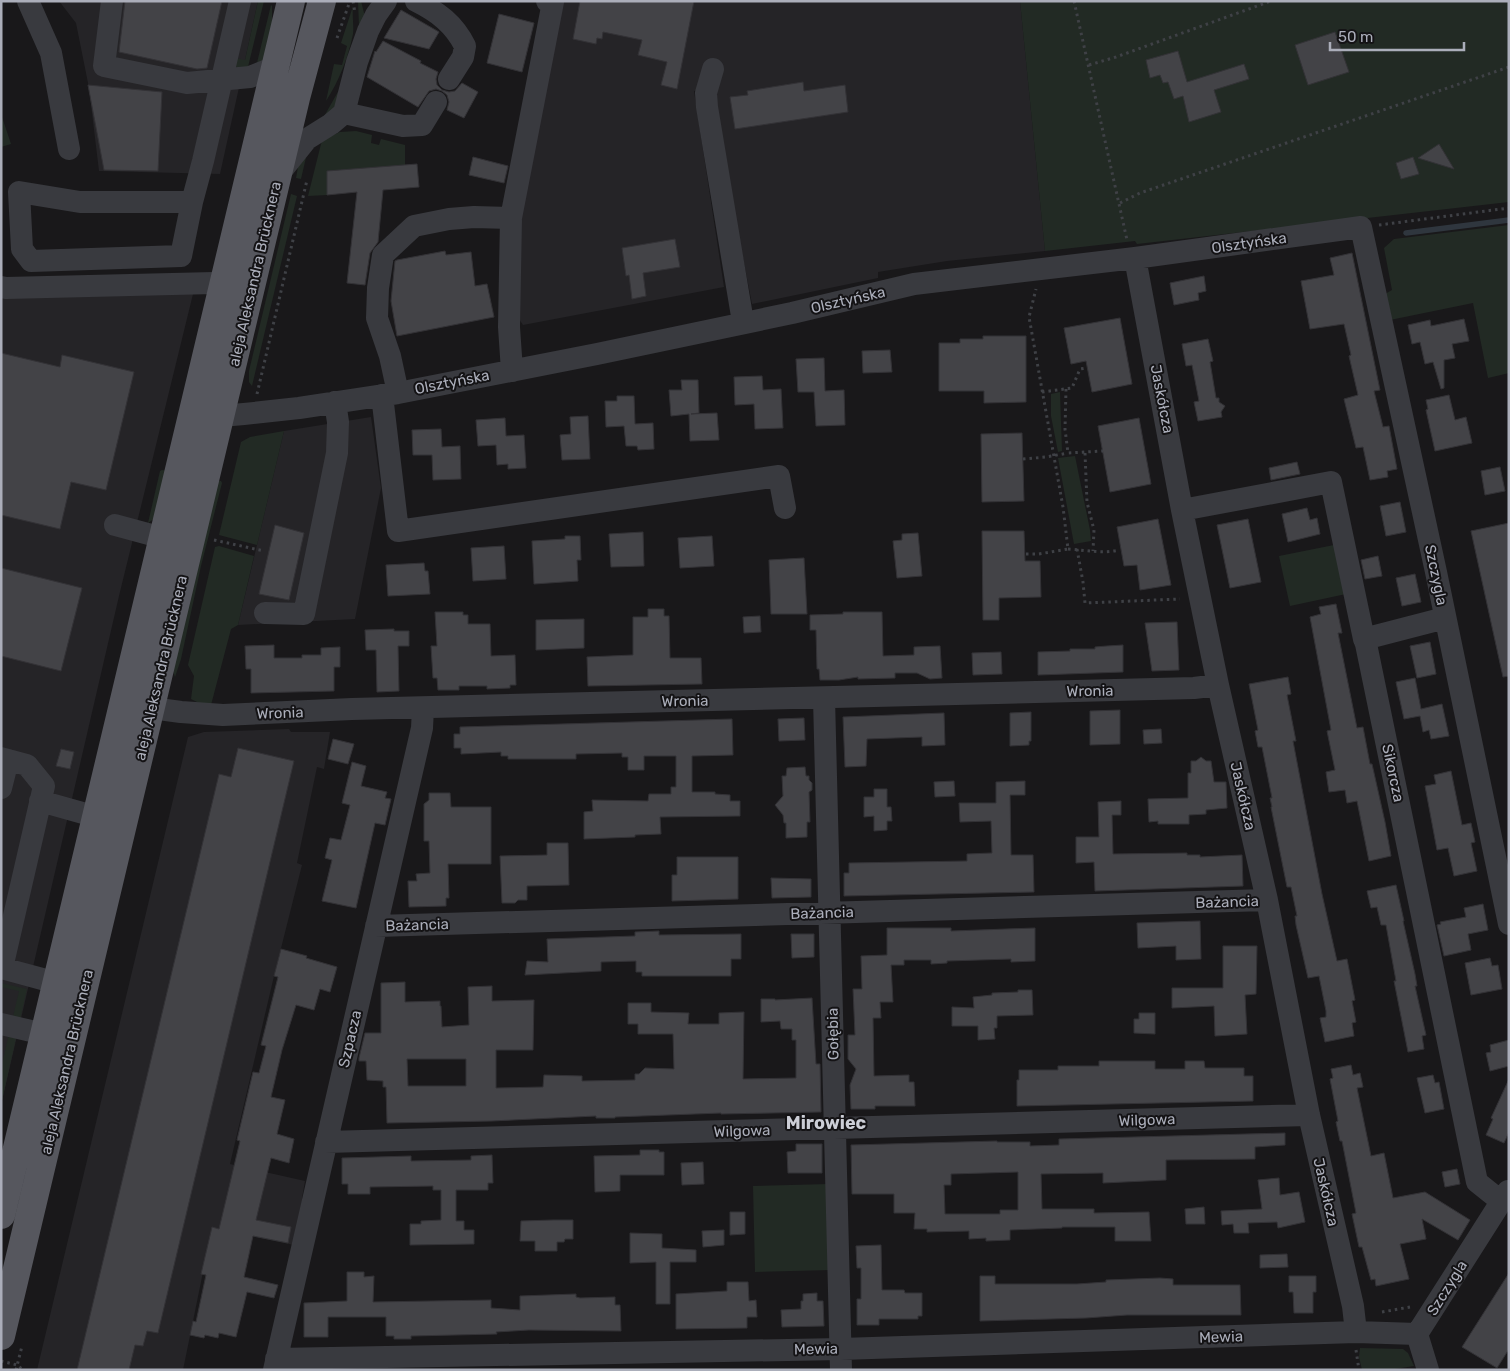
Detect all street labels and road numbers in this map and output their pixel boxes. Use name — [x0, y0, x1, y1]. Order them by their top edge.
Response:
street label: aleja Aleksandra Brücknera — [225, 180, 285, 368]
street label: Olsztyńska — [1210, 229, 1288, 257]
street label: Olsztyńska — [809, 283, 887, 317]
street label: Jaskółcza — [1147, 363, 1177, 435]
street label: Olsztyńska — [413, 366, 491, 398]
street label: Szczygla — [1421, 543, 1451, 607]
street label: aleja Aleksandra Brücknera — [131, 574, 191, 762]
street label: Wronia — [1066, 682, 1114, 700]
street label: Wronia — [661, 692, 709, 710]
street label: Wronia — [256, 703, 304, 723]
street label: Sikorcza — [1378, 742, 1408, 804]
street label: Jaskółcza — [1226, 760, 1260, 832]
street label: Bażancia — [1195, 892, 1259, 912]
street label: Bażancia — [790, 903, 854, 923]
street label: Bażancia — [385, 915, 449, 935]
street label: aleja Aleksandra Brücknera — [37, 968, 97, 1156]
street label: Gołębia — [824, 1008, 842, 1060]
street label: Szpacza — [335, 1009, 365, 1069]
street label: Wilgowa — [1118, 1110, 1176, 1130]
street label: Wilgowa — [713, 1121, 771, 1141]
street label: Jaskółcza — [1309, 1156, 1343, 1228]
street label: Szczygla — [1423, 1257, 1471, 1319]
street label: Mewia — [1199, 1327, 1243, 1347]
street label: Mewia — [794, 1340, 838, 1358]

